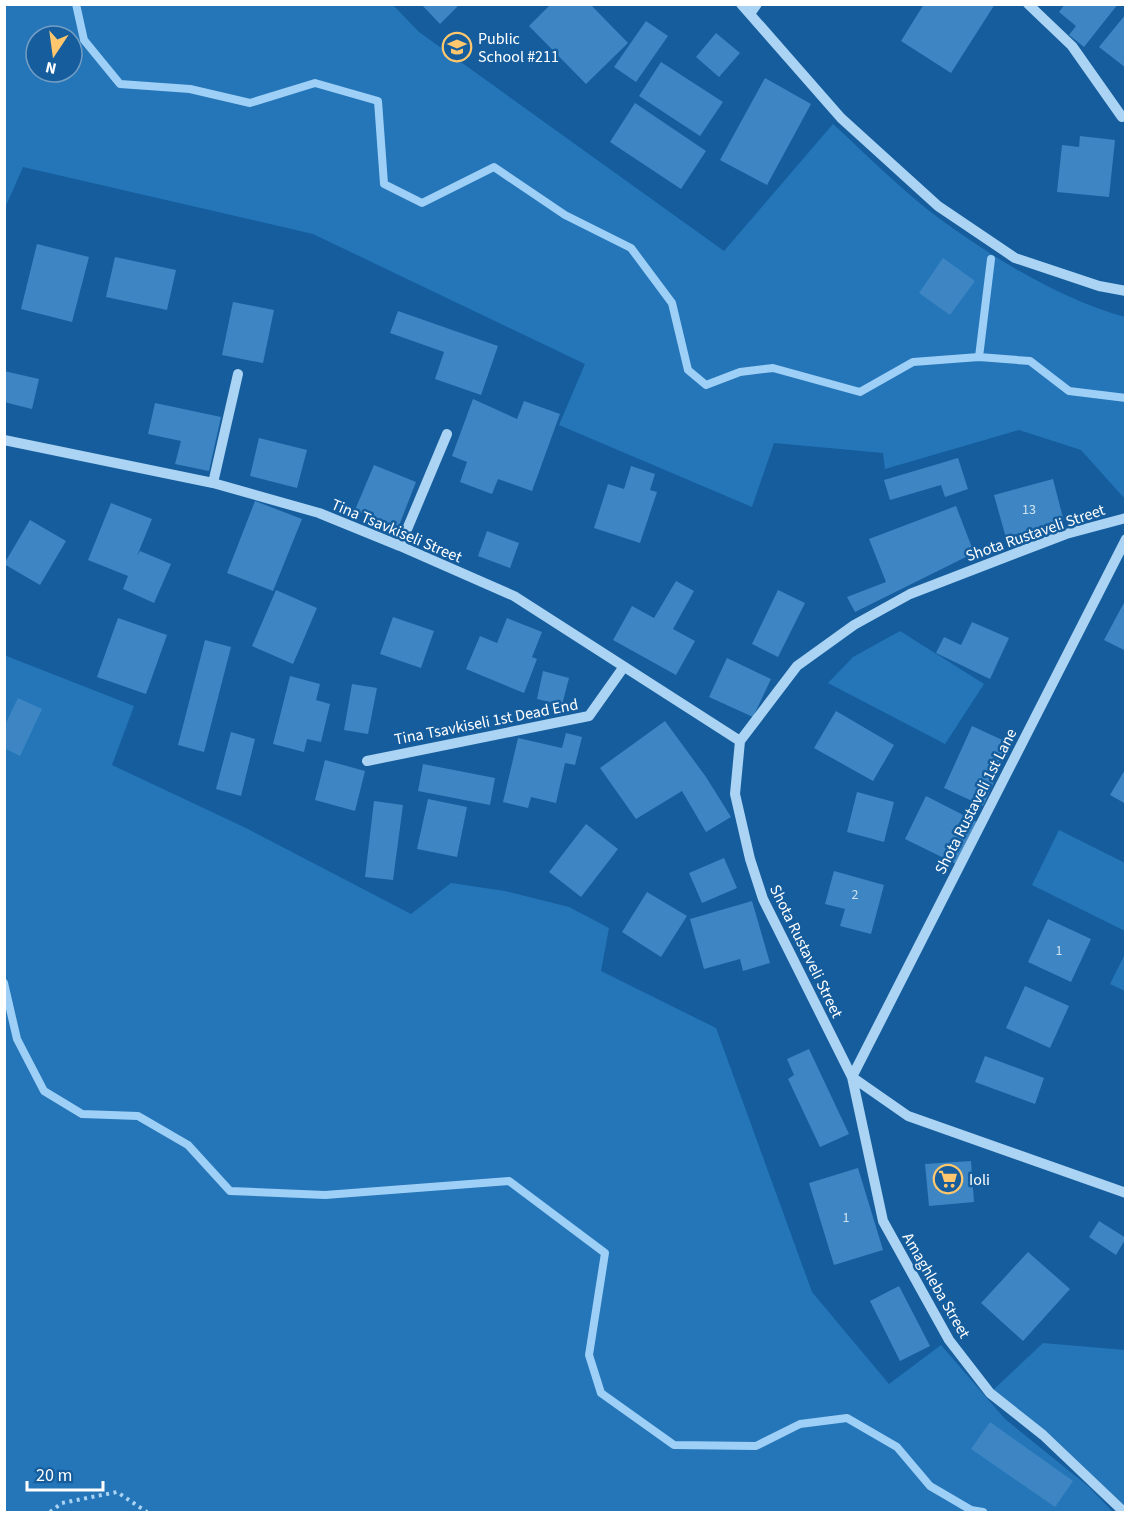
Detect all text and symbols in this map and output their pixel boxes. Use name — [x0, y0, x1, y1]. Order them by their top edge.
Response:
north arrow — [24, 24, 84, 84]
place label: Public School #211 — [478, 28, 559, 68]
school or university icon: Public School #211 — [441, 31, 473, 63]
text: N — [43, 56, 59, 80]
street label: Tina Tsavkiseli Street — [328, 493, 466, 569]
street label: Shota Rustaveli Street — [963, 499, 1108, 567]
house number: 13 — [1022, 500, 1036, 520]
street label: Tina Tsavkiseli 1st Dead End — [392, 693, 580, 751]
street label: Shota Rustaveli 1st Lane — [929, 725, 1022, 878]
street label: Shota Rustaveli Street — [764, 881, 848, 1022]
house number: 2 — [852, 885, 859, 905]
house number: 1 — [1056, 941, 1063, 961]
supermarket icon: Ioli — [932, 1163, 964, 1195]
place label: Ioli — [969, 1169, 990, 1191]
house number: 1 — [843, 1208, 850, 1228]
street label: Amaghleba Street — [897, 1229, 976, 1343]
scale bar — [27, 1454, 104, 1492]
text: 20 m — [36, 1463, 72, 1488]

